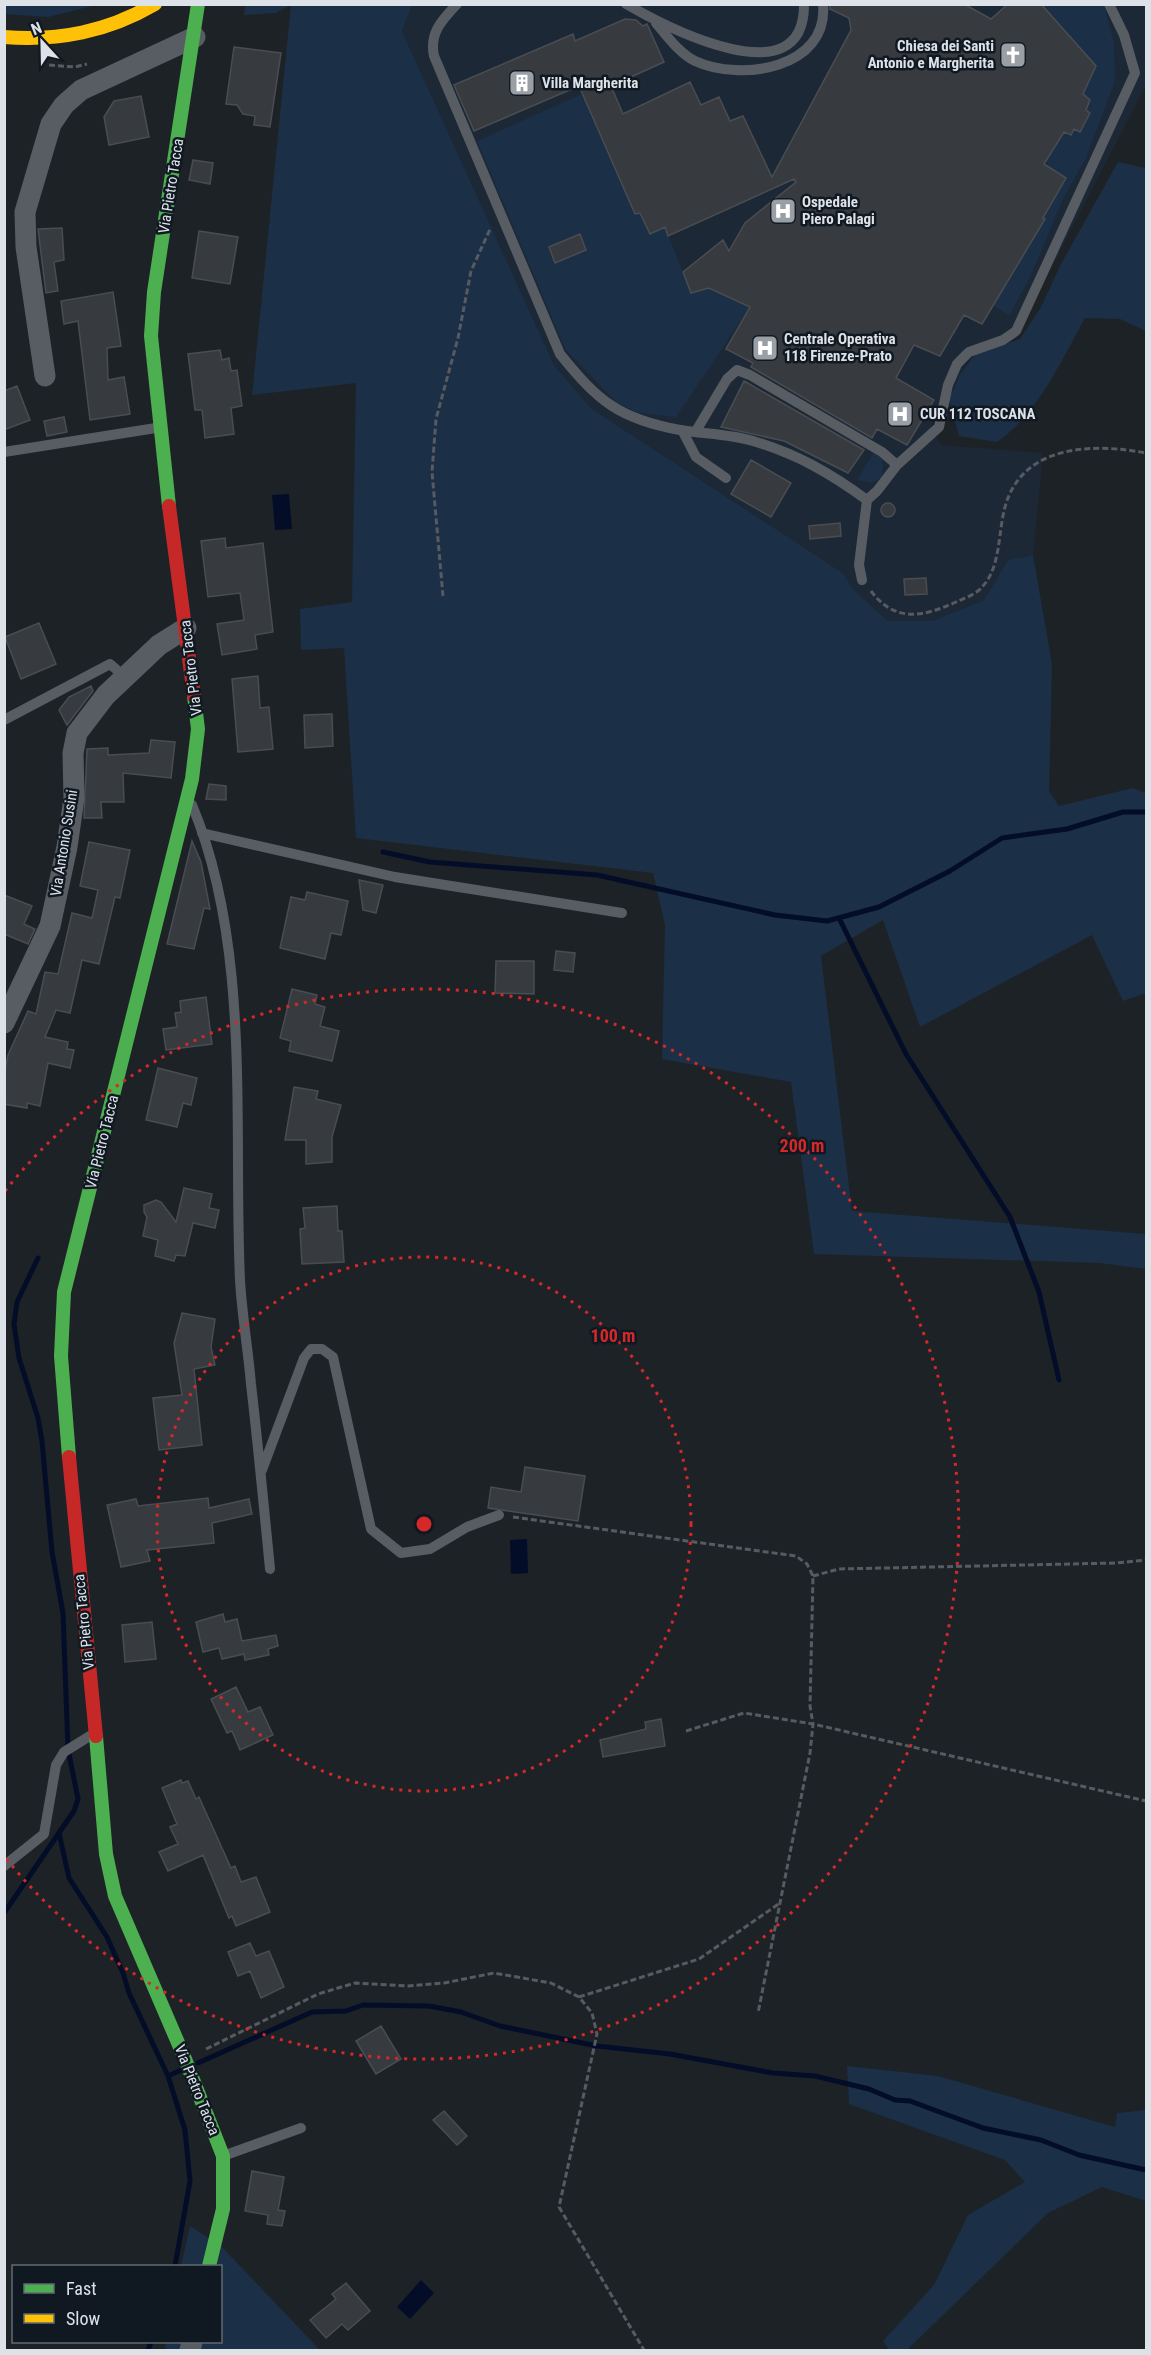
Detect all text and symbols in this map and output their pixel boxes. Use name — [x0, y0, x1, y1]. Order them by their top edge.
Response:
north arrow — [12, 12, 72, 72]
text: N — [28, 18, 45, 39]
place label: Chiesa dei Santi Antonio e Margherita — [868, 37, 994, 72]
church icon: Chiesa dei Santi Antonio e Margherita — [998, 40, 1028, 70]
building icon: Villa Margherita — [507, 68, 537, 98]
place label: Villa Margherita — [542, 74, 638, 92]
street label: Via Pietro Tacca — [155, 137, 187, 235]
place label: Ospedale Piero Palagi — [802, 193, 875, 228]
hospital icon: Ospedale Piero Palagi — [768, 196, 798, 226]
place label: Centrale Operativa 118 Firenze-Prato — [784, 330, 895, 365]
hospital icon: Centrale Operativa 118 Firenze-Prato — [750, 333, 780, 363]
hospital icon: CUR 112 TOSCANA — [885, 399, 915, 429]
place label: CUR 112 TOSCANA — [920, 405, 1036, 423]
street label: Via Pietro Tacca — [176, 619, 206, 717]
street label: Via Antonio Susini — [47, 788, 81, 898]
street label: Via Pietro Tacca — [82, 1093, 122, 1191]
text: 200 m — [780, 1135, 824, 1156]
text: 100 m — [591, 1325, 635, 1346]
centre of rings — [414, 1514, 434, 1534]
street label: Via Pietro Tacca — [70, 1573, 98, 1671]
street label: Via Pietro Tacca — [171, 2042, 223, 2138]
legend — [12, 2265, 222, 2343]
text: Fast — [66, 2278, 97, 2299]
text: Slow — [66, 2308, 101, 2329]

